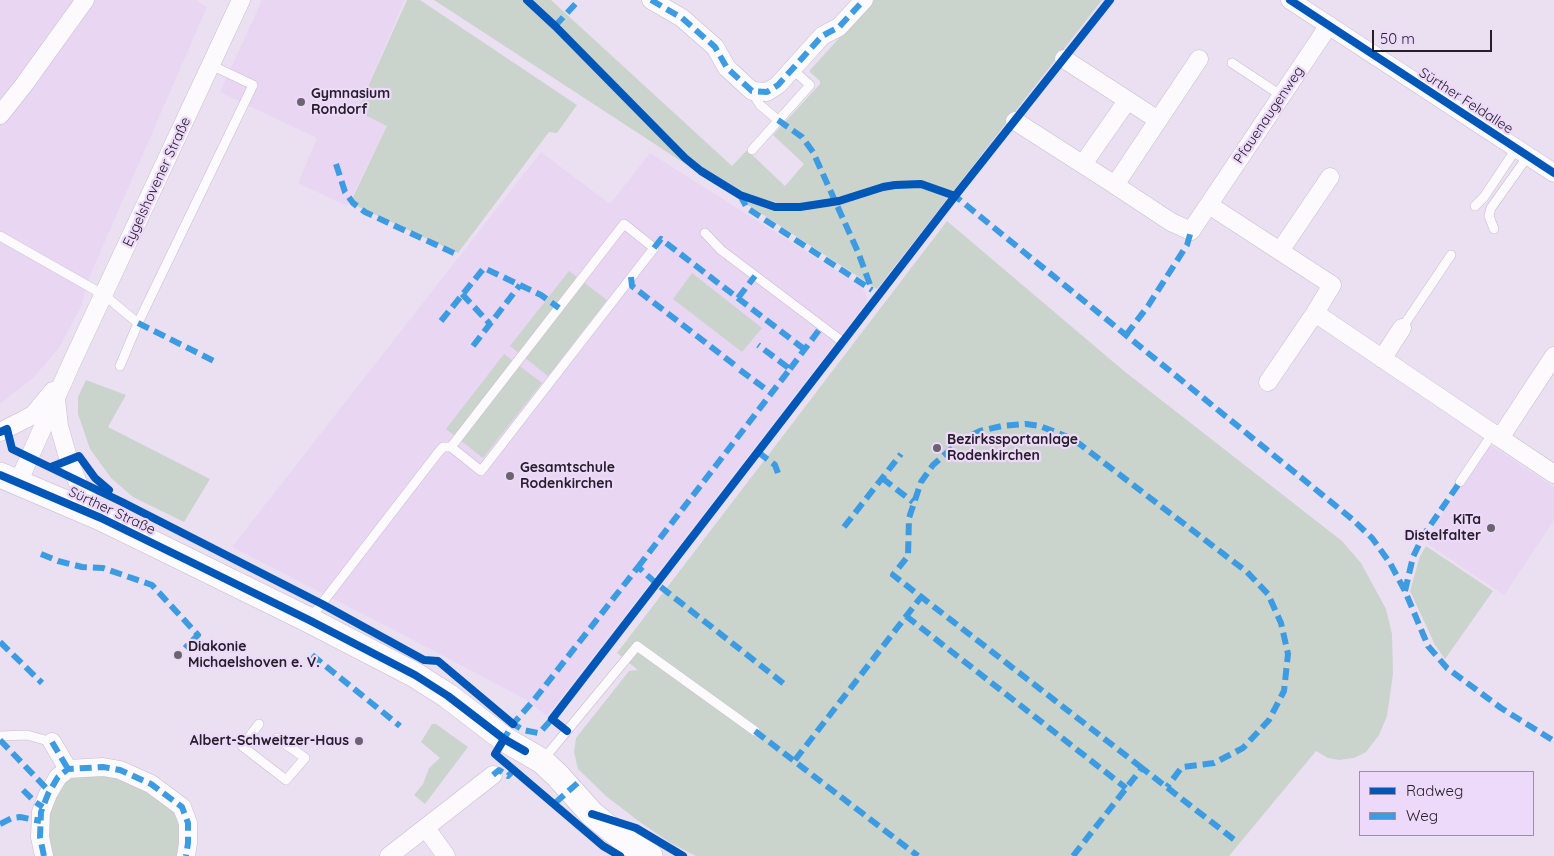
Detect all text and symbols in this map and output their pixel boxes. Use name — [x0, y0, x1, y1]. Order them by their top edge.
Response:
scale bar — [1374, 20, 1494, 52]
text: 50 m — [1380, 29, 1415, 48]
street label: Pfauenaugenweg — [1230, 63, 1308, 167]
street label: Sürther Feldallee — [1416, 64, 1516, 138]
place label: Gymnasium Rondorf — [311, 86, 390, 118]
marker: Gymnasium Rondorf — [295, 96, 307, 108]
street label: Eygelshovener Straße — [120, 114, 194, 250]
place label: Bezirkssportanlage Rodenkirchen — [947, 432, 1078, 464]
marker: Bezirkssportanlage Rodenkirchen — [931, 442, 943, 454]
place label: Gesamtschule Rodenkirchen — [520, 460, 615, 492]
marker: Gesamtschule Rodenkirchen — [504, 470, 516, 482]
street label: Sürther Straße — [66, 484, 158, 538]
place label: KiTa Distelfalter — [1405, 512, 1481, 544]
marker: KiTa Distelfalter — [1485, 522, 1497, 534]
place label: Diakonie Michaelshoven e. V. — [188, 639, 320, 672]
marker: Diakonie Michaelshoven e. V. — [172, 649, 184, 661]
place label: Albert-Schweitzer-Haus — [190, 733, 349, 749]
marker: Albert-Schweitzer-Haus — [353, 735, 365, 747]
legend — [1359, 771, 1534, 836]
text: Radweg — [1406, 781, 1463, 800]
text: Weg — [1406, 806, 1438, 825]

